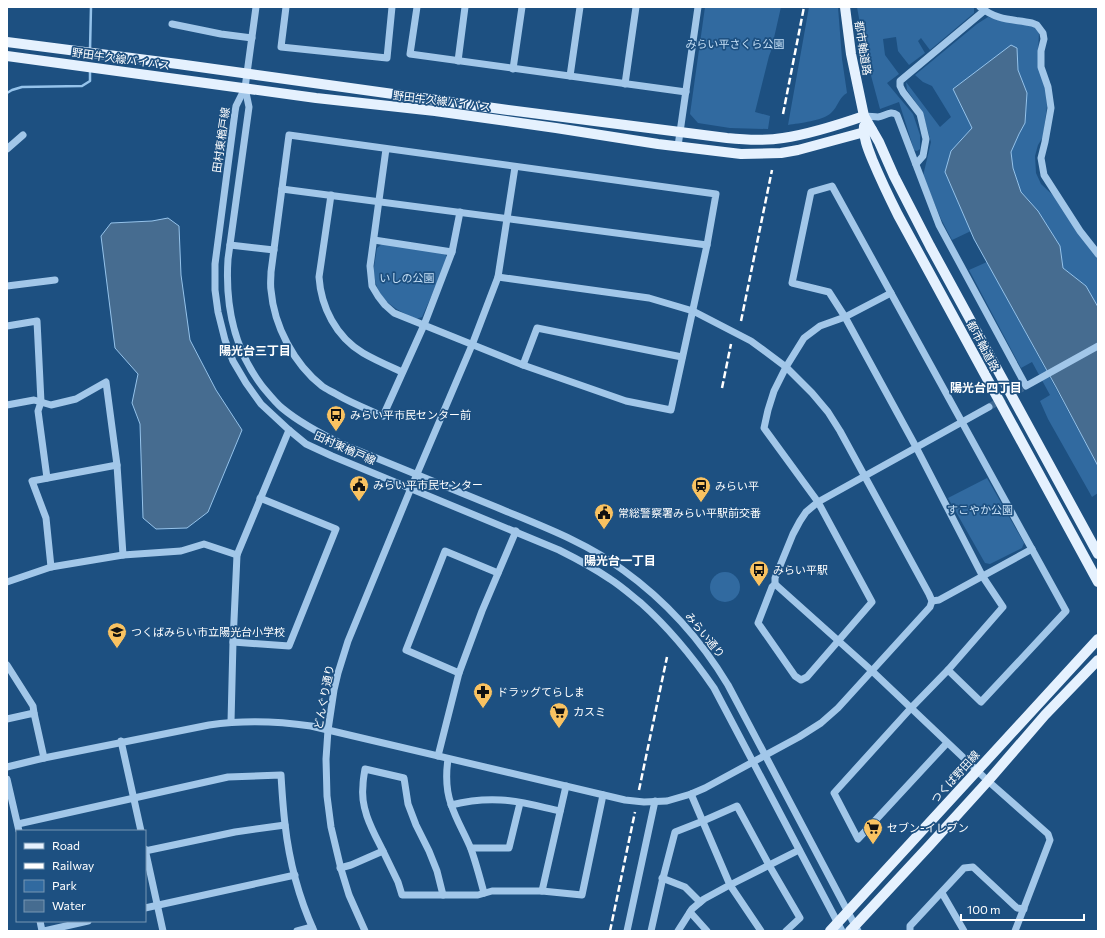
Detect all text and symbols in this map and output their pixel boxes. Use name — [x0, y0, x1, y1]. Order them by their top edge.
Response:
street label: 都市軸道路 — [853, 20, 874, 76]
park label: みらい平さくら公園 — [686, 37, 785, 50]
street label: 野田牛久線バイパス — [71, 45, 171, 72]
street label: 野田牛久線バイパス — [392, 88, 492, 113]
street label: 田村東楢戸線 — [209, 106, 232, 174]
park label: いしの公園 — [380, 271, 435, 284]
street label: 都市軸道路 — [965, 318, 1002, 373]
district label: 陽光台三丁目 — [219, 343, 291, 357]
district label: 陽光台四丁目 — [950, 380, 1022, 394]
bus stop icon: みらい平市民センター前 — [325, 404, 347, 432]
place label: みらい平市民センター前 — [350, 408, 471, 421]
street label: 田村東楢戸線 — [312, 428, 378, 467]
public building icon: みらい平市民センター — [348, 474, 370, 502]
station icon: みらい平 — [690, 475, 712, 503]
place label: みらい平市民センター — [373, 478, 483, 491]
place label: みらい平 — [715, 479, 759, 492]
public building icon: 常総警察署みらい平駅前交番 — [593, 502, 615, 530]
park label: すこやか公園 — [947, 503, 1013, 516]
place label: 常総警察署みらい平駅前交番 — [618, 506, 761, 519]
district label: 陽光台一丁目 — [584, 553, 656, 567]
bus stop icon: みらい平駅 — [748, 559, 770, 587]
place label: みらい平駅 — [773, 563, 828, 576]
street label: みらい通り — [683, 609, 728, 660]
school or university icon: つくばみらい市立陽光台小学校 — [106, 621, 128, 649]
place label: つくばみらい市立陽光台小学校 — [131, 625, 285, 638]
street label: どんぐり通り — [311, 663, 336, 731]
pharmacy icon: ドラッグてらしま — [472, 681, 494, 709]
place label: ドラッグてらしま — [497, 685, 585, 698]
supermarket icon: カスミ — [548, 701, 570, 729]
place label: カスミ — [573, 705, 606, 718]
street label: つくば野田線 — [928, 748, 982, 806]
supermarket icon: セブン-イレブン — [862, 817, 884, 845]
place label: セブン-イレブン — [887, 821, 969, 834]
legend — [16, 830, 146, 922]
text: Road — [52, 838, 80, 852]
text: Railway — [52, 858, 94, 872]
text: Park — [52, 878, 78, 892]
scale bar — [961, 896, 1084, 922]
text: Water — [52, 898, 86, 912]
text: 100 m — [967, 902, 1001, 916]

